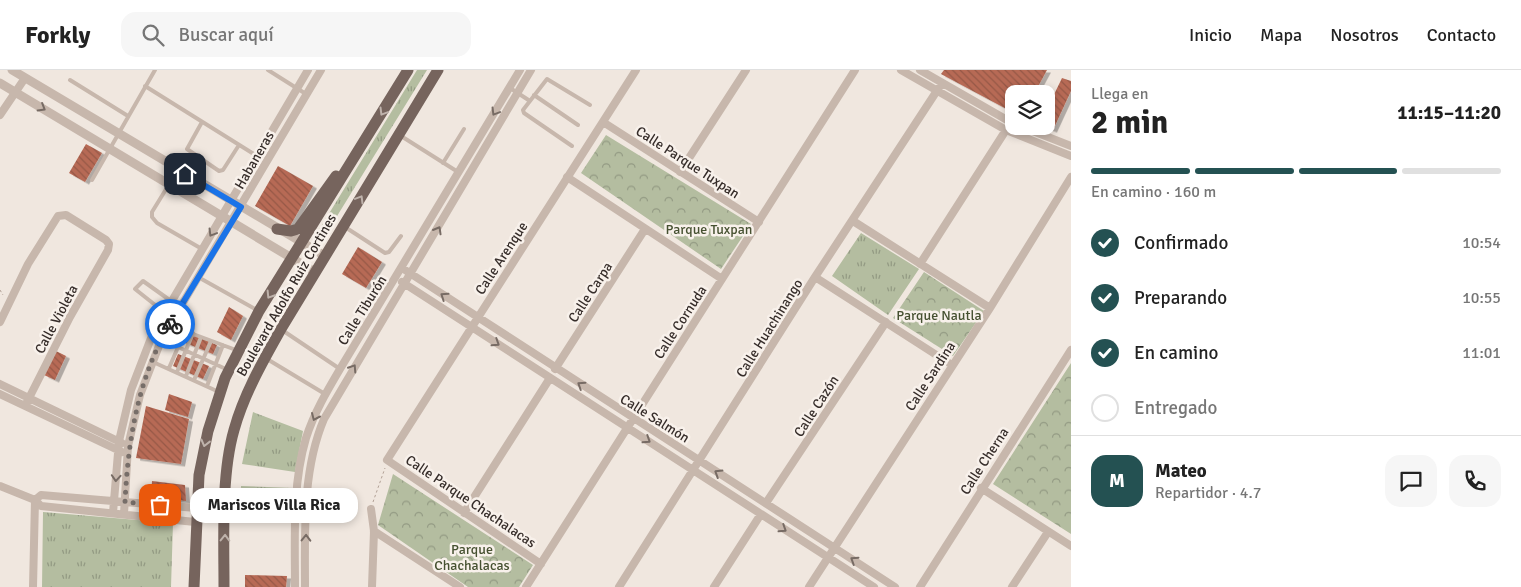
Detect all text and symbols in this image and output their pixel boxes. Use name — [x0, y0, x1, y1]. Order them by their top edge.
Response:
search box — [121, 12, 471, 57]
text: Forkly — [25, 20, 91, 50]
icon: search — [139, 21, 167, 49]
text: Buscar aquí — [179, 23, 274, 47]
text: Inicio — [1189, 24, 1232, 46]
text: Mapa — [1260, 24, 1302, 46]
text: Nosotros — [1330, 24, 1399, 46]
text: Contacto — [1427, 24, 1496, 46]
text: Llega en — [1091, 84, 1149, 104]
map controls — [1005, 85, 1055, 135]
button: layers — [1005, 85, 1055, 135]
text: 11:15–11:20 — [1397, 101, 1501, 125]
one-way arrow — [37, 102, 46, 112]
text: 2 min — [1091, 103, 1168, 142]
one-way arrow — [379, 106, 389, 115]
one-way arrow — [492, 106, 502, 115]
street label: Calle Parque Tuxpan — [633, 123, 743, 202]
street label: Habaneras — [231, 128, 278, 192]
pin — [164, 153, 206, 195]
icon: home — [171, 160, 199, 188]
text: En camino · 160 m — [1091, 182, 1216, 202]
one-way arrow — [353, 196, 363, 205]
street label: Boulevard Adolfo Ruiz Cortines — [233, 211, 340, 380]
street label: Calle Arenque — [472, 219, 531, 298]
park label: Parque Tuxpan — [666, 221, 752, 238]
one-way arrow — [432, 226, 442, 235]
one-way arrow — [209, 227, 219, 236]
icon: check — [1091, 229, 1119, 257]
text: Confirmado — [1134, 231, 1228, 255]
text: 10:54 — [1462, 233, 1501, 253]
street label: Calle Carpa — [565, 259, 616, 326]
street label: Calle Tiburón — [334, 272, 391, 348]
street label: Calle Huachinango — [732, 276, 806, 381]
street label: Calle Violeta — [31, 282, 82, 357]
street label: Calle Cornuda — [650, 282, 710, 362]
icon: check — [1091, 284, 1119, 312]
text: Preparando — [1134, 286, 1227, 310]
text: 10:55 — [1462, 288, 1501, 308]
one-way arrow — [267, 289, 276, 298]
one-way arrow — [441, 293, 450, 303]
courier — [145, 299, 195, 349]
park label: Parque Nautla — [896, 307, 982, 324]
icon: bike — [156, 310, 184, 338]
one-way arrow — [490, 337, 499, 346]
street label: Calle Sardina — [902, 338, 959, 414]
icon: check — [1091, 339, 1119, 367]
text: En camino — [1134, 341, 1218, 365]
text: 11:01 — [1462, 343, 1501, 363]
one-way arrow — [347, 364, 356, 374]
street label: Calle Cazón — [790, 372, 843, 440]
one-way arrow — [577, 382, 586, 391]
street label: Calle Salmón — [617, 390, 693, 446]
text: Entregado — [1134, 396, 1217, 420]
one-way arrow — [310, 412, 321, 421]
street label: Calle Cherna — [956, 425, 1012, 498]
one-way arrow — [641, 434, 651, 443]
one-way arrow — [200, 438, 211, 447]
street label: Calle Parque Chachalacas — [402, 451, 539, 551]
button: chat — [1385, 455, 1437, 507]
button: phone — [1449, 455, 1501, 507]
text: Mateo — [1155, 459, 1207, 483]
one-way arrow — [714, 469, 723, 479]
text: M — [1109, 469, 1125, 493]
one-way arrow — [111, 475, 122, 483]
text: Repartidor · 4.7 — [1155, 483, 1261, 503]
pin — [139, 484, 181, 526]
callout: Mariscos Villa Rica — [190, 488, 358, 522]
icon: bag — [146, 491, 174, 519]
text: Mariscos Villa Rica — [207, 495, 341, 515]
one-way arrow — [778, 523, 787, 532]
one-way arrow — [219, 534, 230, 542]
one-way arrow — [300, 534, 311, 542]
park label: Parque Chachalacas — [434, 541, 510, 574]
one-way arrow — [851, 557, 860, 567]

